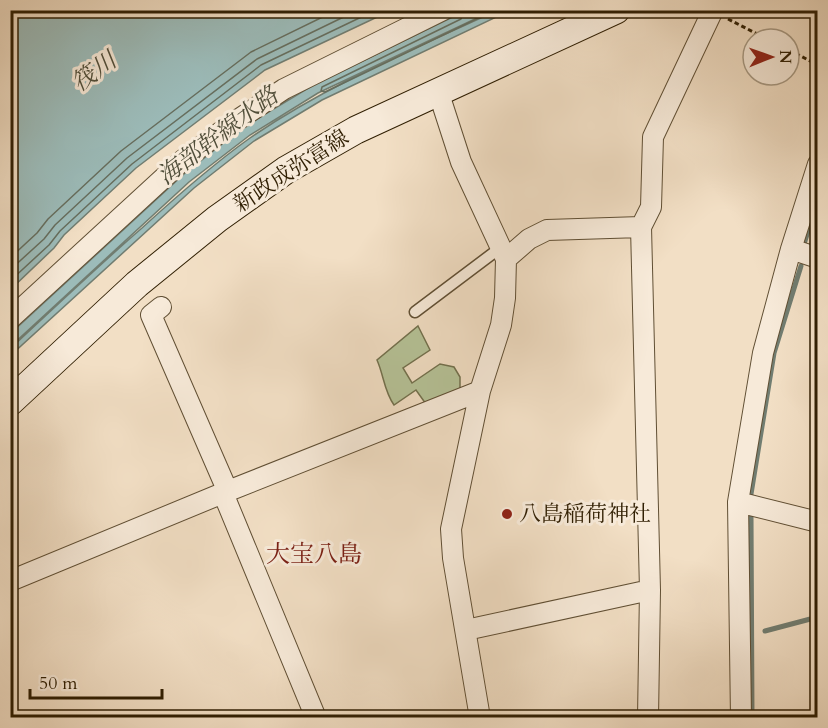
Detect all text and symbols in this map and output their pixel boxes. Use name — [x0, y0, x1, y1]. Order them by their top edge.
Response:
north arrow — [741, 27, 801, 87]
water label: 筏川 — [65, 43, 126, 99]
text: N — [774, 50, 796, 64]
water label: 海部幹線水路 — [151, 78, 287, 193]
street label: 新政成弥富線 — [227, 122, 355, 220]
place label: 八島稲荷神社 — [519, 499, 651, 529]
marker: 八島稲荷神社 — [500, 507, 514, 521]
district label: 大宝八島 — [266, 538, 362, 571]
scale bar — [30, 662, 162, 700]
text: 50 m — [39, 671, 78, 696]

